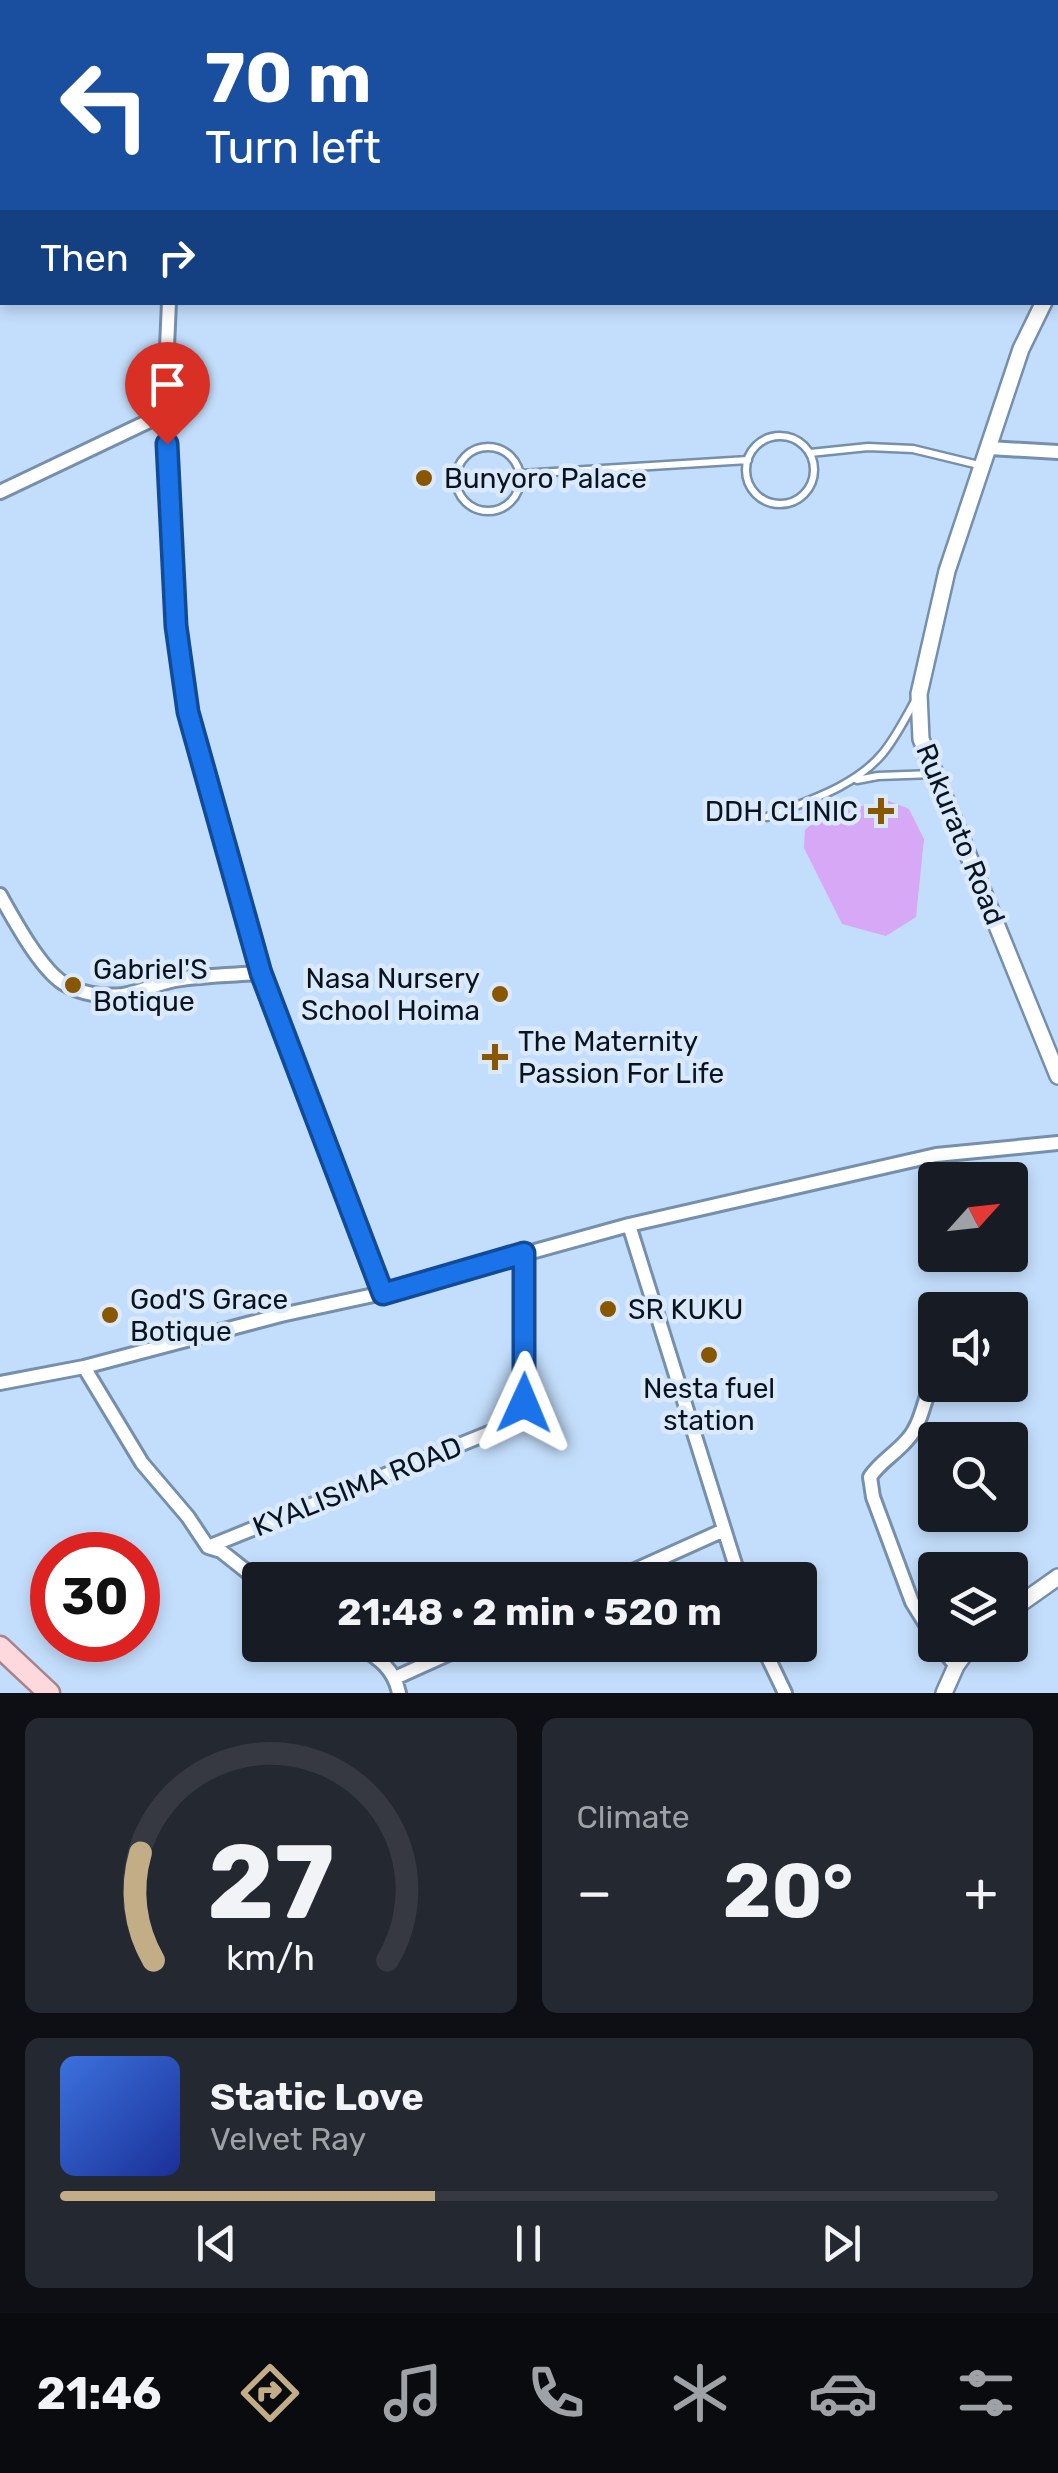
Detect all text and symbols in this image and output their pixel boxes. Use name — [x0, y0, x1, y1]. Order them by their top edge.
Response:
text: 70 m — [205, 37, 372, 120]
icon: left — [40, 40, 170, 170]
text: Turn left — [205, 121, 381, 174]
icon: right — [149, 230, 204, 285]
text: Then — [40, 235, 129, 281]
pin — [125, 342, 210, 445]
icon: arrive — [140, 357, 195, 412]
place label: Bunyoro Palace — [444, 462, 647, 495]
marker: Bunyoro Palace — [413, 467, 435, 489]
street label: Rukurato Road — [909, 739, 1012, 930]
place label: DDH CLINIC — [705, 795, 858, 828]
marker: DDH CLINIC — [868, 798, 894, 824]
place label: Gabriel'S Botique — [93, 953, 208, 1018]
place label: Nasa Nursery School Hoima — [301, 962, 480, 1027]
marker: Gabriel'S Botique — [62, 974, 84, 996]
marker: Nasa Nursery School Hoima — [489, 983, 511, 1005]
place label: The Maternity Passion For Life — [518, 1025, 724, 1090]
marker: The Maternity Passion For Life — [482, 1044, 508, 1070]
north arrow — [918, 1162, 1028, 1272]
map controls — [918, 1162, 1028, 1662]
place label: God'S Grace Botique — [130, 1283, 288, 1348]
button: sound — [918, 1292, 1028, 1402]
place label: SR KUKU — [628, 1293, 743, 1326]
marker: SR KUKU — [597, 1298, 619, 1320]
marker: God'S Grace Botique — [99, 1304, 121, 1326]
marker: Nesta fuel station — [698, 1344, 720, 1366]
position arrow — [472, 1351, 576, 1455]
place label: Nesta fuel station — [643, 1372, 775, 1437]
button: search — [918, 1422, 1028, 1532]
street label: KYALISIMA ROAD — [248, 1430, 466, 1543]
speed limit sign: 30 — [30, 1532, 160, 1662]
button: layers — [918, 1552, 1028, 1662]
text: 21:48 · 2 min · 520 m — [337, 1589, 722, 1635]
text: Climate — [577, 1798, 690, 1836]
text: 27 — [207, 1821, 334, 1944]
text: 20° — [723, 1847, 853, 1936]
text: − — [577, 1860, 612, 1925]
text: + — [964, 1860, 998, 1925]
text: km/h — [226, 1937, 315, 1979]
text: Static Love — [210, 2074, 424, 2120]
text: Velvet Ray — [210, 2120, 366, 2158]
icon: previous — [189, 2216, 244, 2271]
icon: pause — [501, 2216, 556, 2271]
icon: next — [814, 2216, 869, 2271]
icon: directions — [235, 2358, 305, 2428]
icon: music — [378, 2358, 448, 2428]
icon: phone — [521, 2358, 591, 2428]
icon: climate — [665, 2358, 735, 2428]
icon: car — [808, 2358, 878, 2428]
icon: filters — [951, 2358, 1021, 2428]
text: 21:46 — [37, 2367, 161, 2420]

